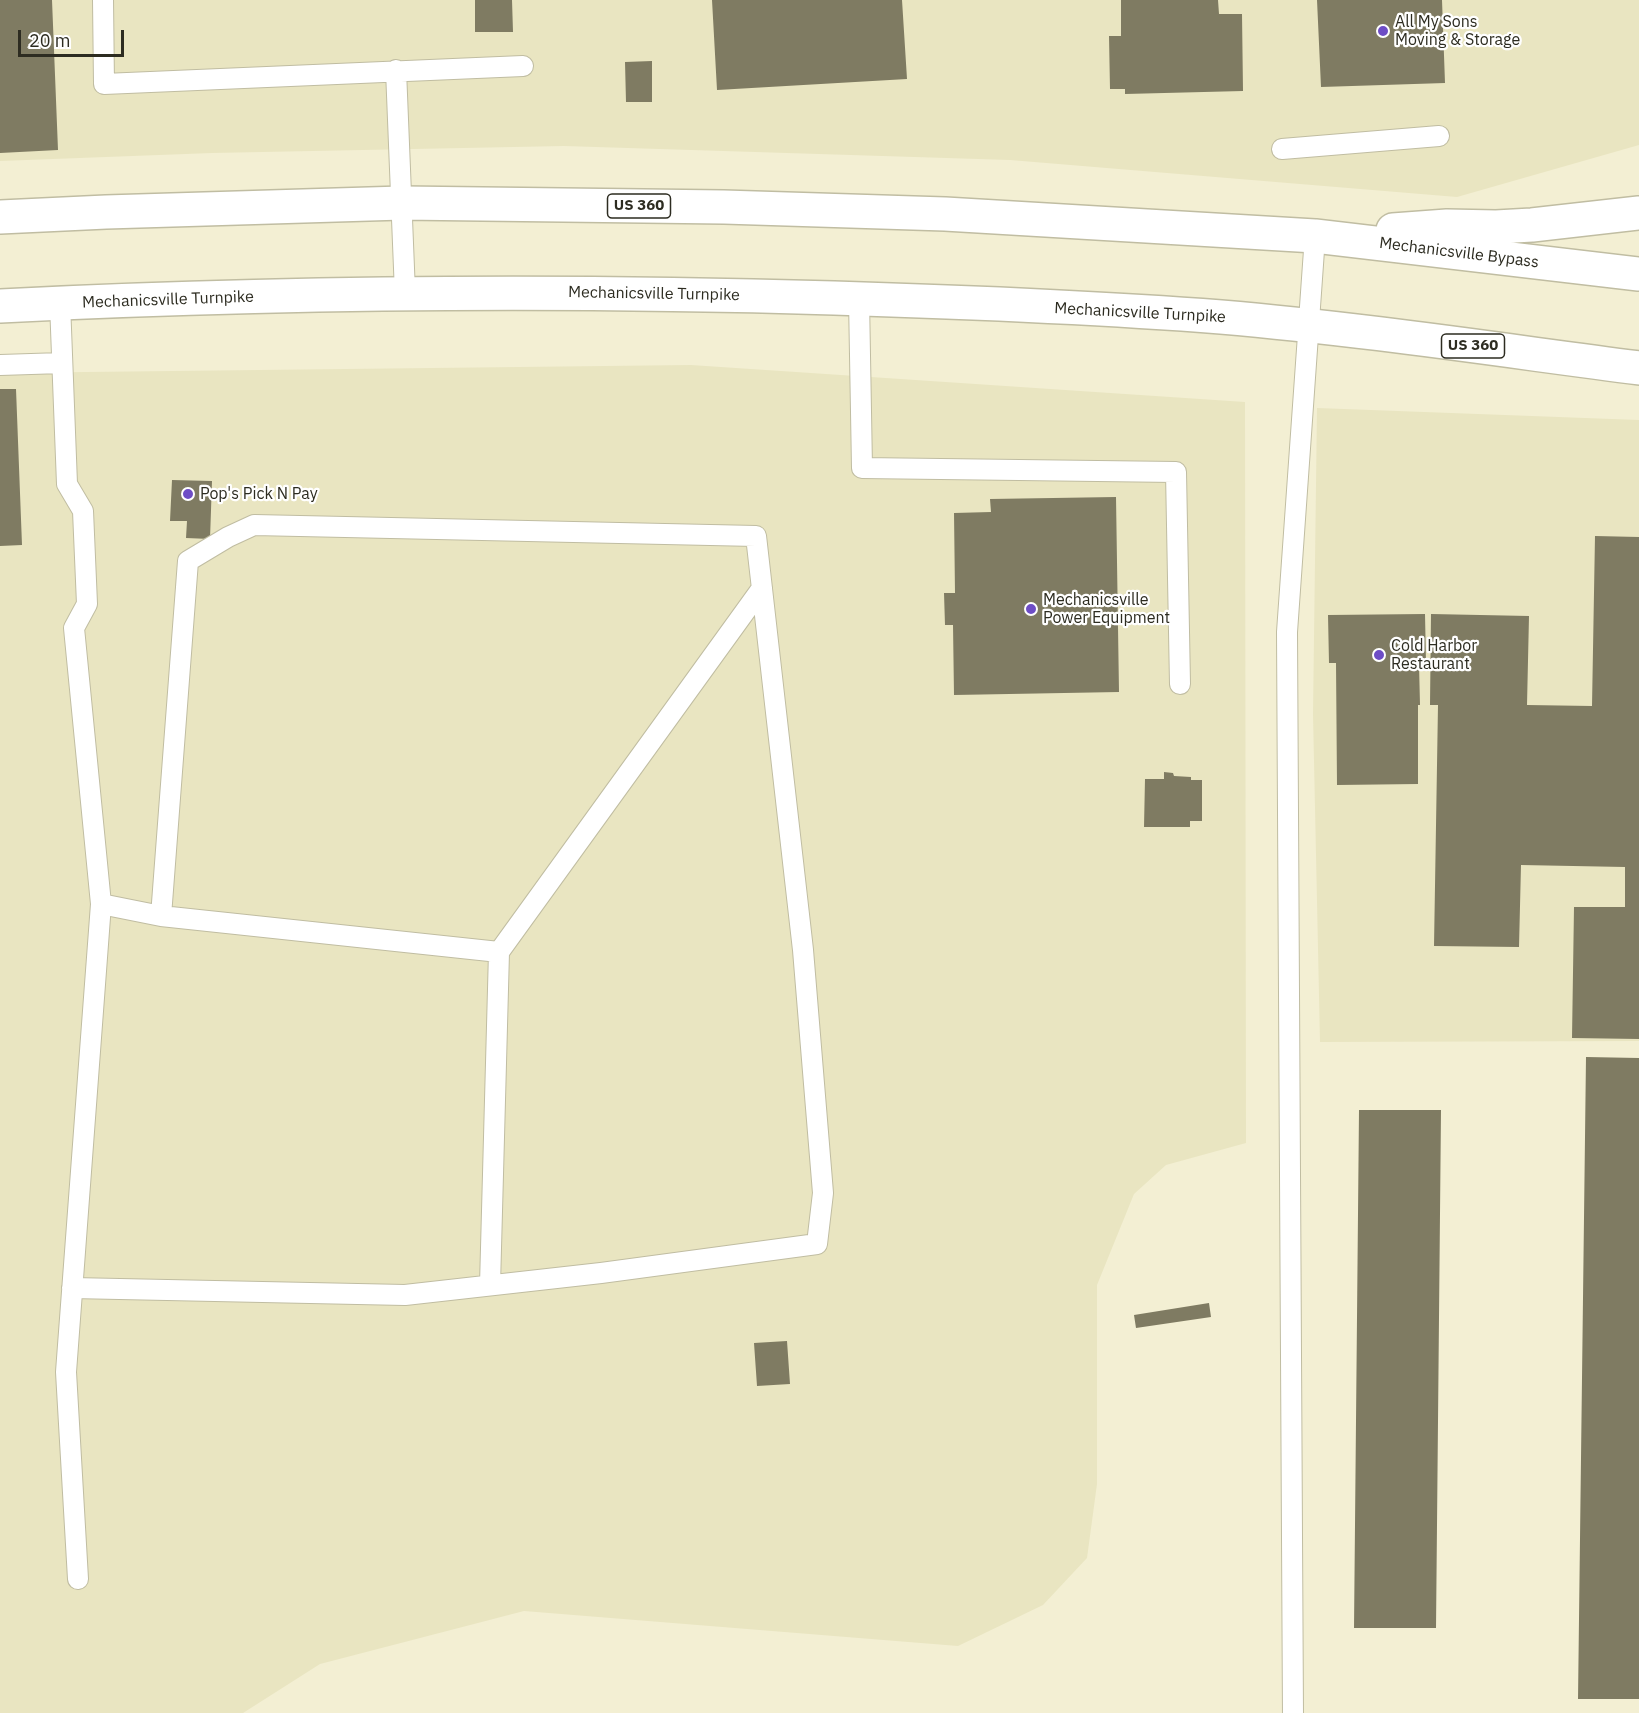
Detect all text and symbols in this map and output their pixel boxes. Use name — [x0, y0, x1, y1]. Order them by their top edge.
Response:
place label: All My Sons Moving & Storage — [1395, 12, 1520, 50]
scale bar — [21, 18, 128, 56]
marker: All My Sons Moving & Storage — [1376, 24, 1390, 38]
text: 20 m — [29, 29, 71, 52]
road number: US 360 — [608, 194, 670, 218]
street label: Mechanicsville Bypass — [1378, 234, 1540, 272]
street label: Mechanicsville Turnpike — [568, 283, 740, 305]
street label: Mechanicsville Turnpike — [82, 287, 254, 313]
street label: Mechanicsville Turnpike — [1054, 299, 1226, 327]
road number: US 360 — [1442, 334, 1504, 358]
place label: Pop's Pick N Pay — [200, 484, 318, 504]
marker: Pop's Pick N Pay — [181, 487, 195, 501]
place label: Mechanicsville Power Equipment — [1043, 590, 1170, 628]
marker: Mechanicsville Power Equipment — [1024, 602, 1038, 616]
place label: Cold Harbor Restaurant — [1391, 636, 1477, 674]
marker: Cold Harbor Restaurant — [1372, 648, 1386, 662]

